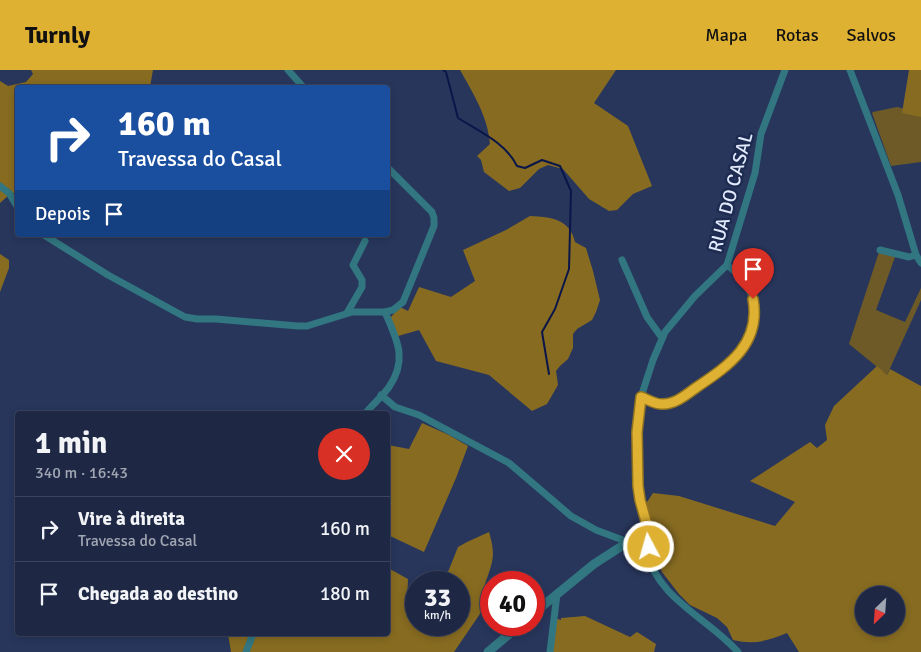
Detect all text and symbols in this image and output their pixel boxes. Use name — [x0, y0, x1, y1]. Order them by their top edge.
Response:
text: Turnly — [25, 20, 90, 50]
text: Mapa — [705, 24, 748, 46]
text: Rotas — [776, 24, 819, 46]
text: Salvos — [847, 24, 896, 46]
text: 160 m — [118, 102, 211, 145]
icon: right — [35, 105, 100, 170]
street label: RUA DO CASAL — [703, 129, 759, 255]
text: Travessa do Casal — [118, 145, 282, 172]
icon: arrive — [100, 200, 128, 228]
text: Depois — [35, 202, 90, 226]
pin — [732, 248, 774, 299]
icon: arrive — [739, 255, 767, 283]
text: 1 min — [35, 425, 107, 462]
button: close — [318, 428, 370, 480]
text: 340 m · 16:43 — [35, 463, 128, 483]
text: Vire à direita — [78, 507, 185, 531]
icon: right — [35, 515, 63, 543]
text: 160 m — [320, 517, 370, 541]
position arrow — [622, 520, 674, 572]
text: Travessa do Casal — [78, 531, 197, 551]
speed limit sign: 40 — [480, 571, 545, 636]
icon: arrive — [35, 580, 63, 608]
text: Chegada ao destino — [78, 582, 238, 606]
text: 180 m — [320, 582, 370, 606]
text: 33 — [424, 582, 451, 613]
north arrow — [855, 586, 905, 636]
map controls — [855, 586, 905, 636]
text: km/h — [424, 608, 451, 623]

